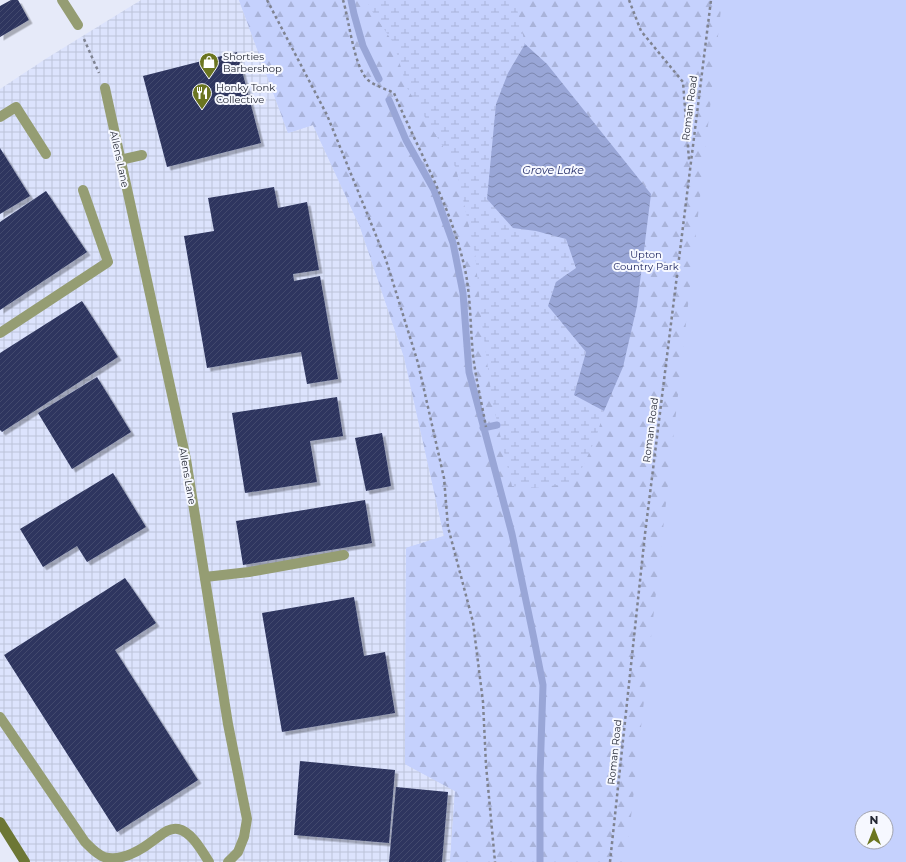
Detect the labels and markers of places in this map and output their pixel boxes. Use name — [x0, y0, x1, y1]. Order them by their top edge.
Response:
place label: Shorties Barbershop — [223, 50, 282, 75]
shop icon: Shorties Barbershop — [198, 51, 220, 79]
place label: Honky Tonk Collective — [216, 81, 275, 106]
restaurant icon: Honky Tonk Collective — [191, 82, 213, 110]

